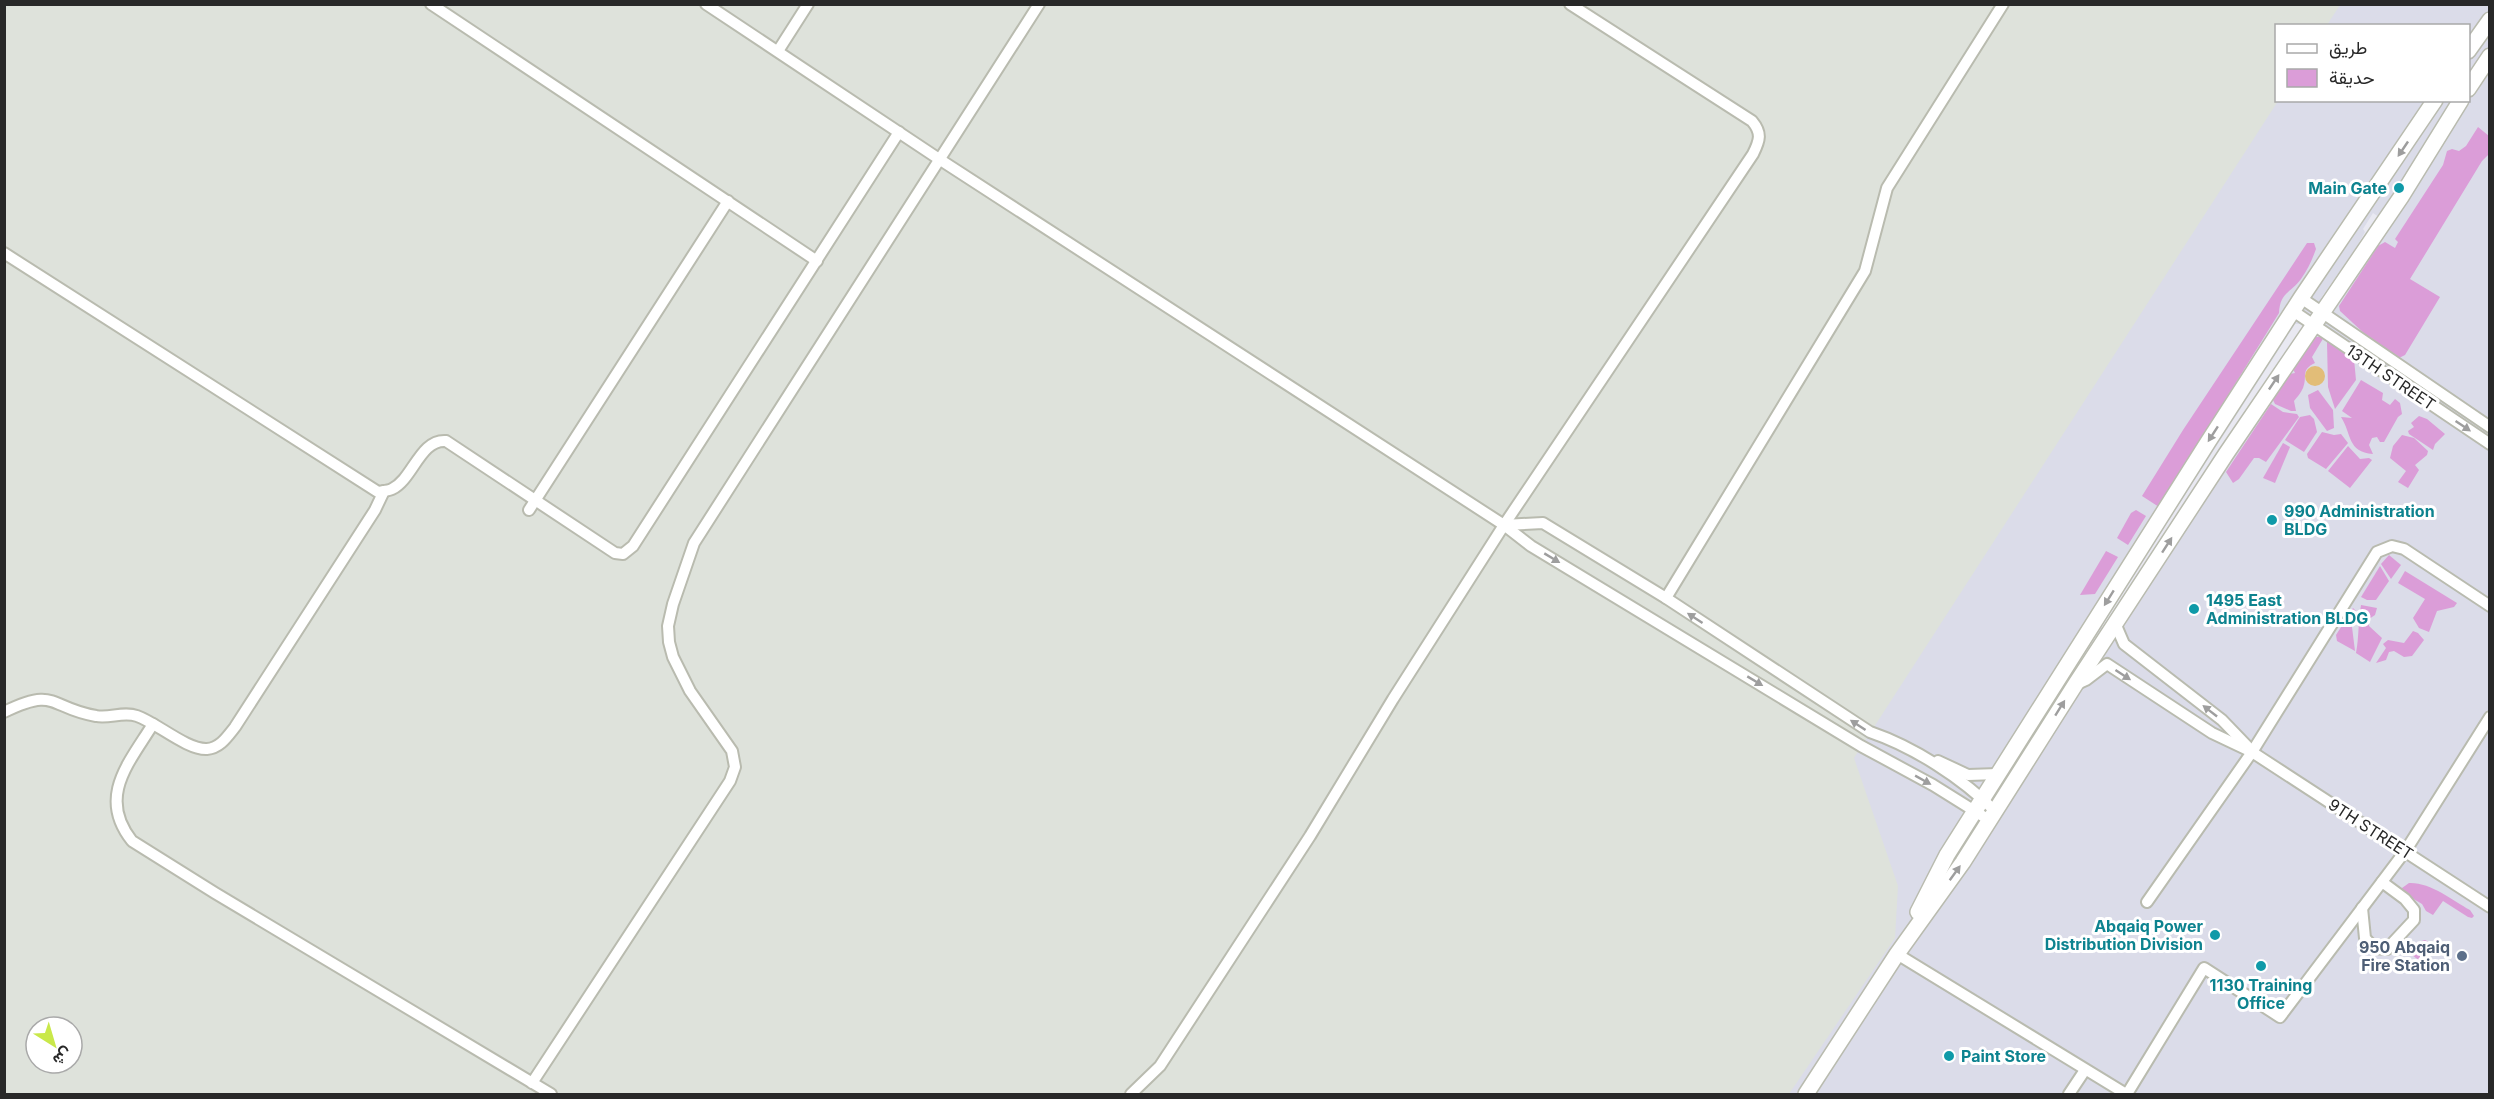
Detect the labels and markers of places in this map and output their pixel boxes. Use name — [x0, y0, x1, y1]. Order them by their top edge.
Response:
place label: Main Gate — [2308, 178, 2387, 198]
marker: Main Gate — [2392, 181, 2406, 195]
place label: 990 Administration BLDG — [2284, 501, 2435, 539]
marker: 990 Administration BLDG — [2265, 513, 2279, 527]
place label: 1495 East Administration BLDG — [2206, 590, 2368, 628]
marker: 1495 East Administration BLDG — [2187, 602, 2201, 616]
place label: Abqaiq Power Distribution Division — [2045, 916, 2203, 954]
marker: Abqaiq Power Distribution Division — [2208, 928, 2222, 942]
place label: 950 Abqaiq Fire Station — [2359, 937, 2450, 975]
marker: 950 Abqaiq Fire Station — [2455, 949, 2469, 963]
marker: 1130 Training Office — [2254, 959, 2268, 973]
place label: 1130 Training Office — [2210, 975, 2312, 1013]
place label: Paint Store — [1961, 1046, 2046, 1066]
marker: Paint Store — [1942, 1049, 1956, 1063]

